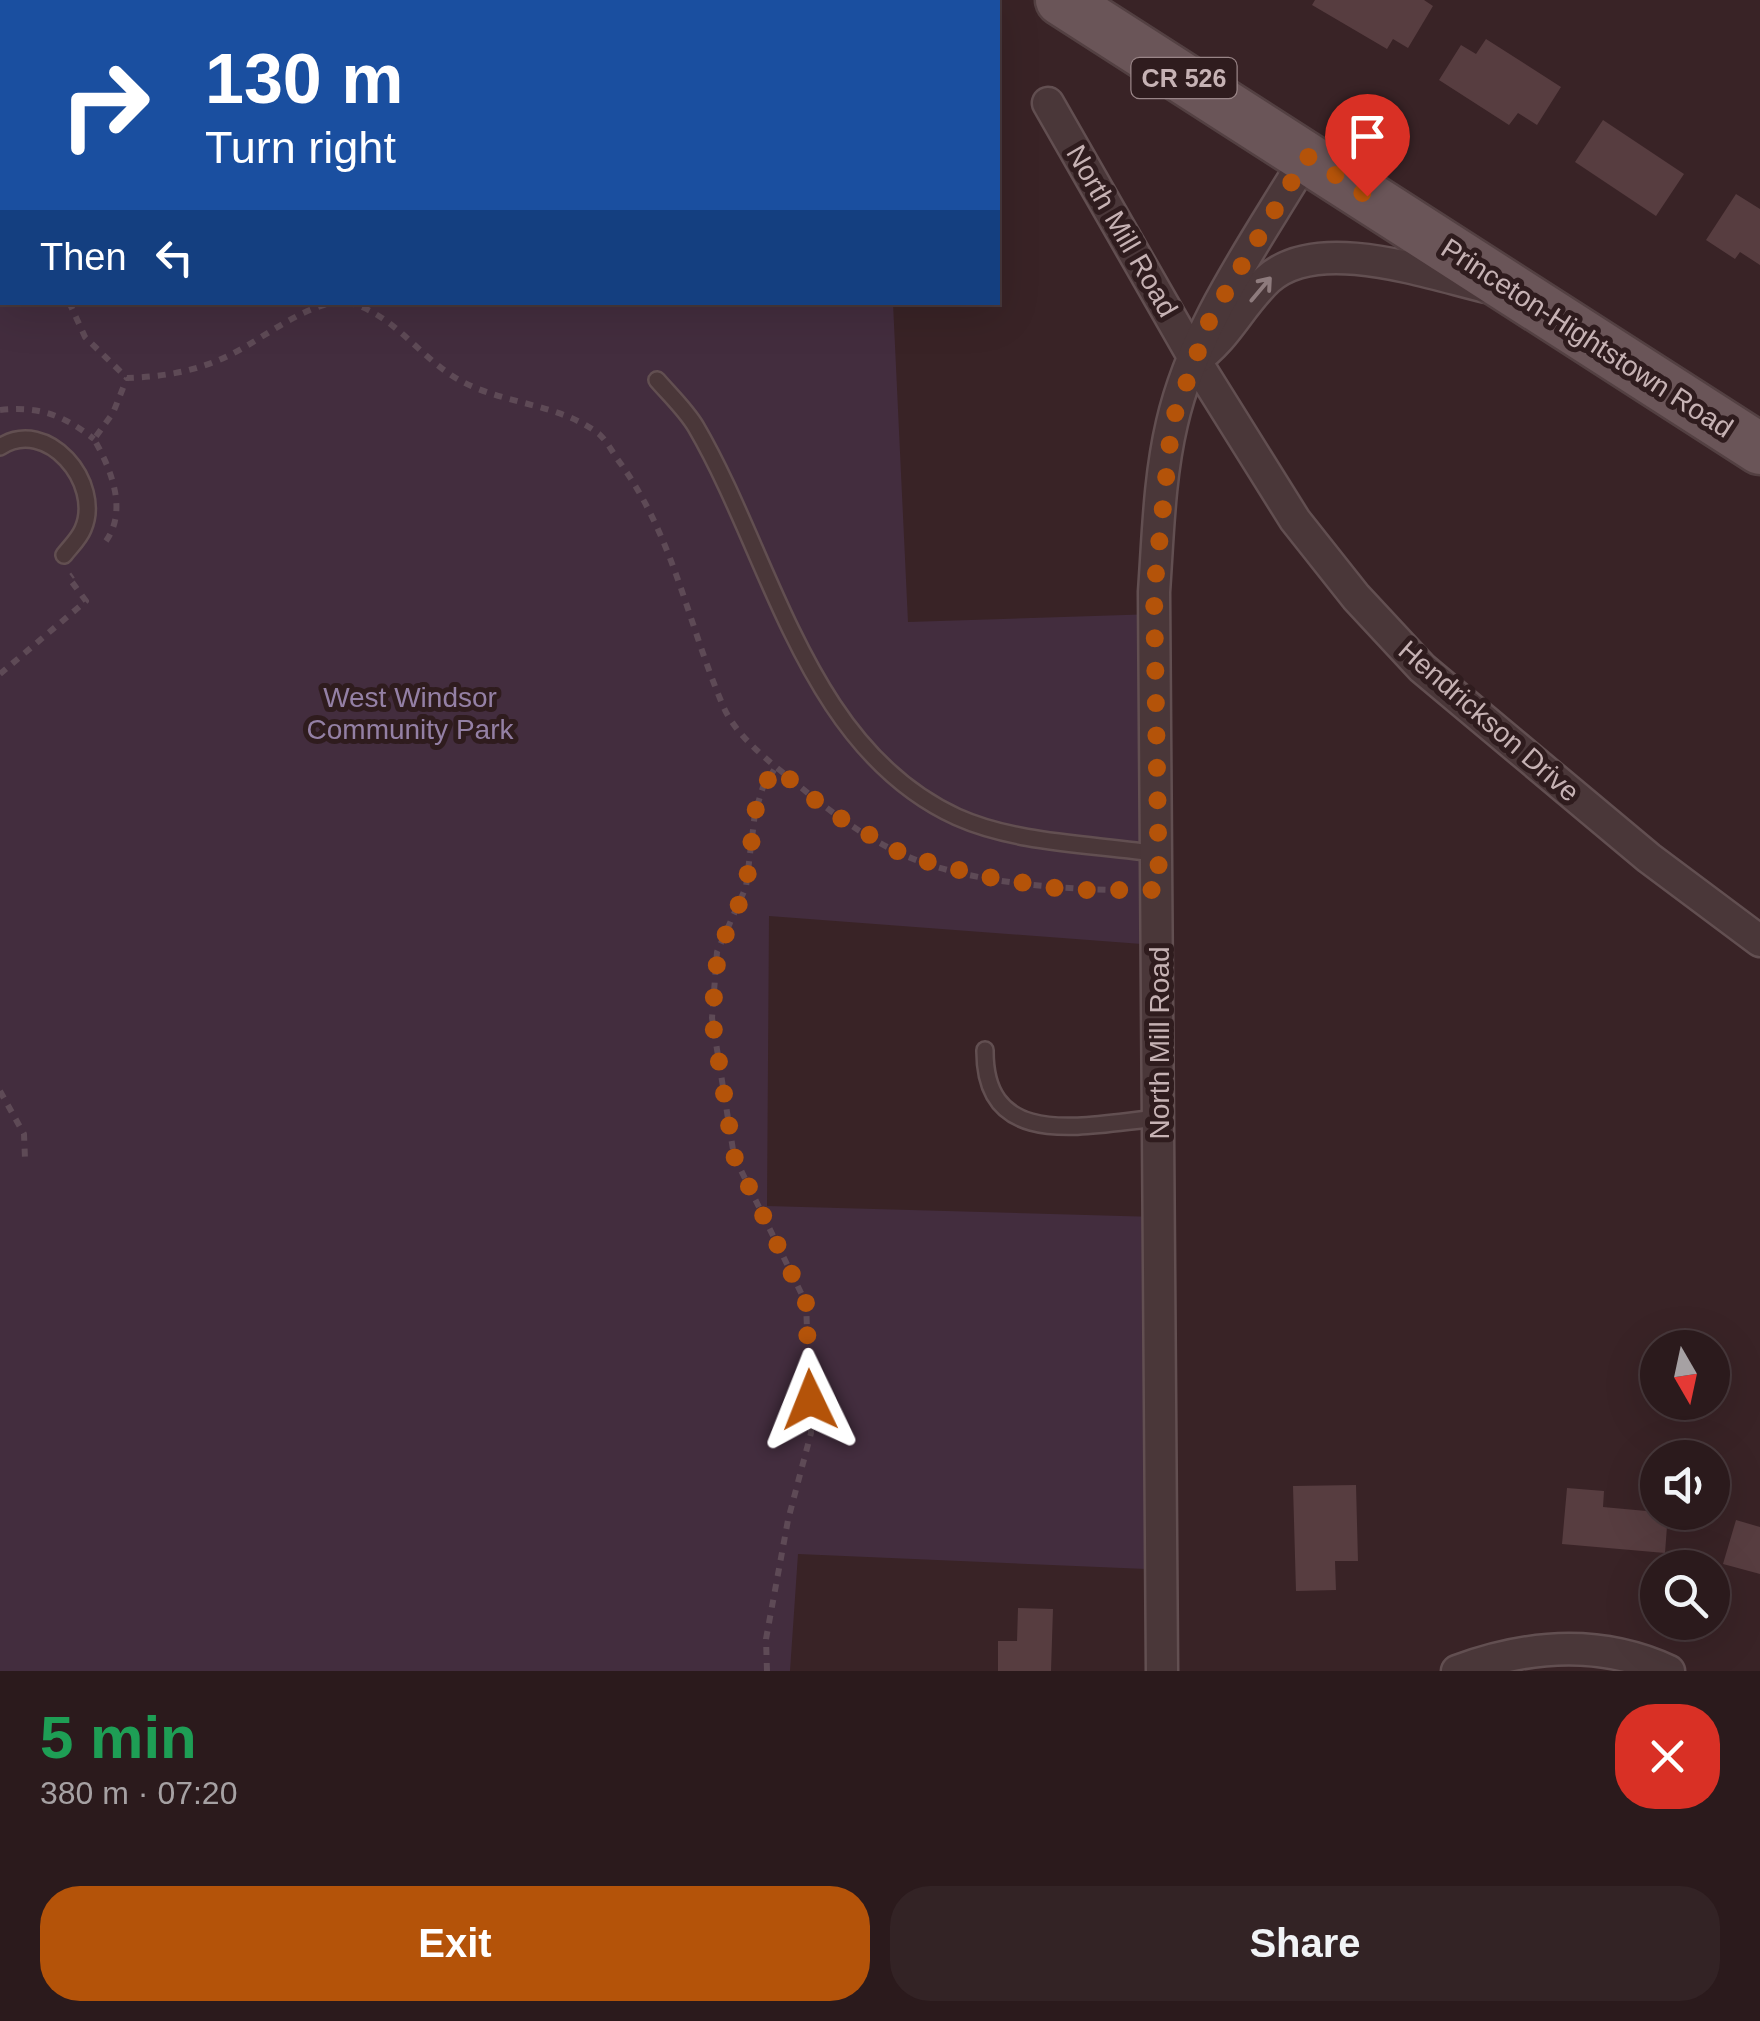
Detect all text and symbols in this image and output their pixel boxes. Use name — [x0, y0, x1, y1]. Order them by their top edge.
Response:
icon: right — [40, 40, 170, 170]
text: 130 m — [205, 40, 403, 118]
road number: CR 526 — [1132, 58, 1236, 98]
pin — [1325, 94, 1410, 197]
icon: arrive — [1340, 109, 1395, 164]
text: Turn right — [205, 122, 396, 173]
street label: North Mill Road — [1060, 140, 1184, 322]
icon: left — [147, 230, 202, 285]
street label: Princeton-Hightstown Road — [1436, 232, 1738, 444]
text: Then — [40, 236, 127, 278]
one-way arrow — [1249, 277, 1271, 303]
street label: Hendrickson Drive — [1393, 634, 1585, 808]
park label: West Windsor Community Park — [307, 682, 514, 745]
street label: North Mill Road — [1144, 947, 1175, 1139]
north arrow — [1640, 1330, 1730, 1420]
map controls — [1640, 1330, 1730, 1640]
position arrow — [758, 1348, 862, 1452]
button: sound — [1640, 1440, 1730, 1530]
button: search — [1640, 1550, 1730, 1640]
text: 5 min — [40, 1704, 197, 1771]
button: close — [1615, 1704, 1720, 1809]
text: 380 m · 07:20 — [40, 1775, 237, 1811]
button: Exit — [40, 1886, 870, 2001]
button: Share — [890, 1886, 1720, 2001]

